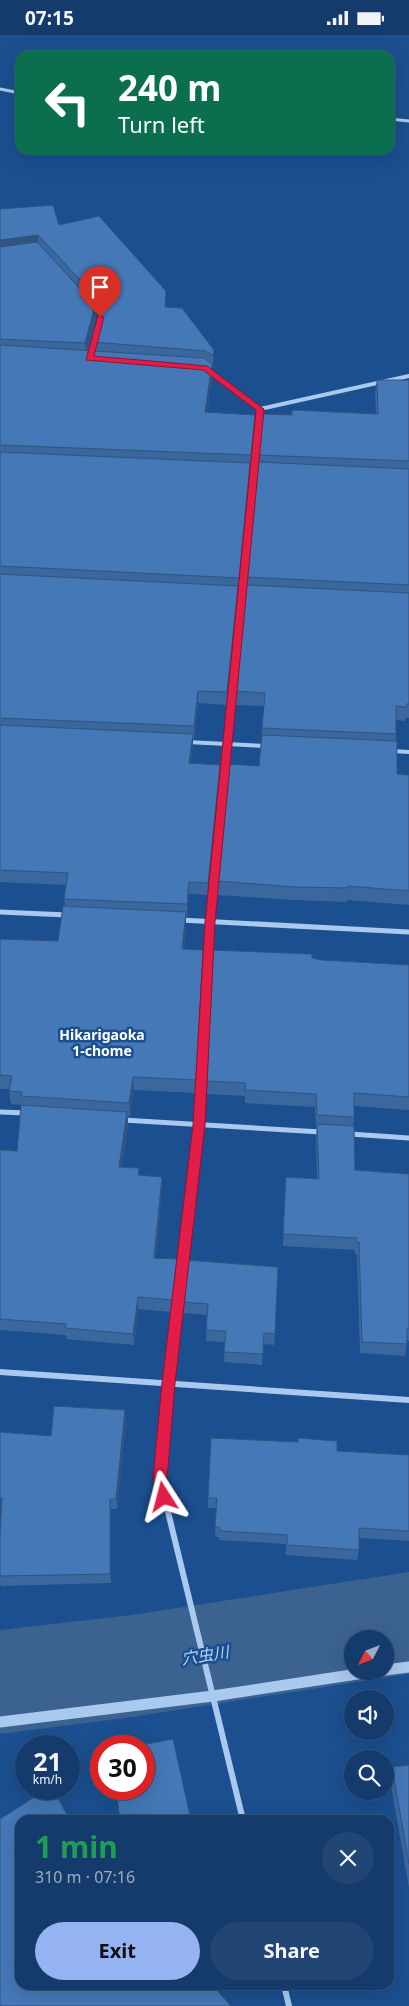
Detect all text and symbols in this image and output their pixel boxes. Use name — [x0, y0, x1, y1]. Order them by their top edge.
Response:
text: 07:15 — [25, 5, 74, 31]
text: 240 m — [118, 64, 221, 111]
icon: left — [35, 70, 100, 135]
text: Turn left — [118, 109, 205, 139]
pin — [79, 266, 121, 317]
icon: arrive — [86, 273, 114, 301]
district label: Hikarigaoka 1-chome — [59, 1025, 145, 1060]
position arrow — [137, 1470, 189, 1522]
north arrow — [344, 1630, 394, 1680]
map controls — [344, 1630, 394, 1800]
water label: 穴虫川 — [180, 1640, 232, 1670]
button: sound — [344, 1690, 394, 1740]
speed limit sign: 30 — [90, 1735, 155, 1800]
text: 21 — [33, 1744, 62, 1778]
button: search — [344, 1750, 394, 1800]
text: km/h — [33, 1771, 62, 1788]
text: 1 min — [35, 1826, 118, 1867]
button: close — [322, 1832, 374, 1884]
text: 310 m · 07:16 — [35, 1866, 135, 1888]
button: Exit — [35, 1922, 200, 1980]
button: Share — [210, 1922, 374, 1980]

